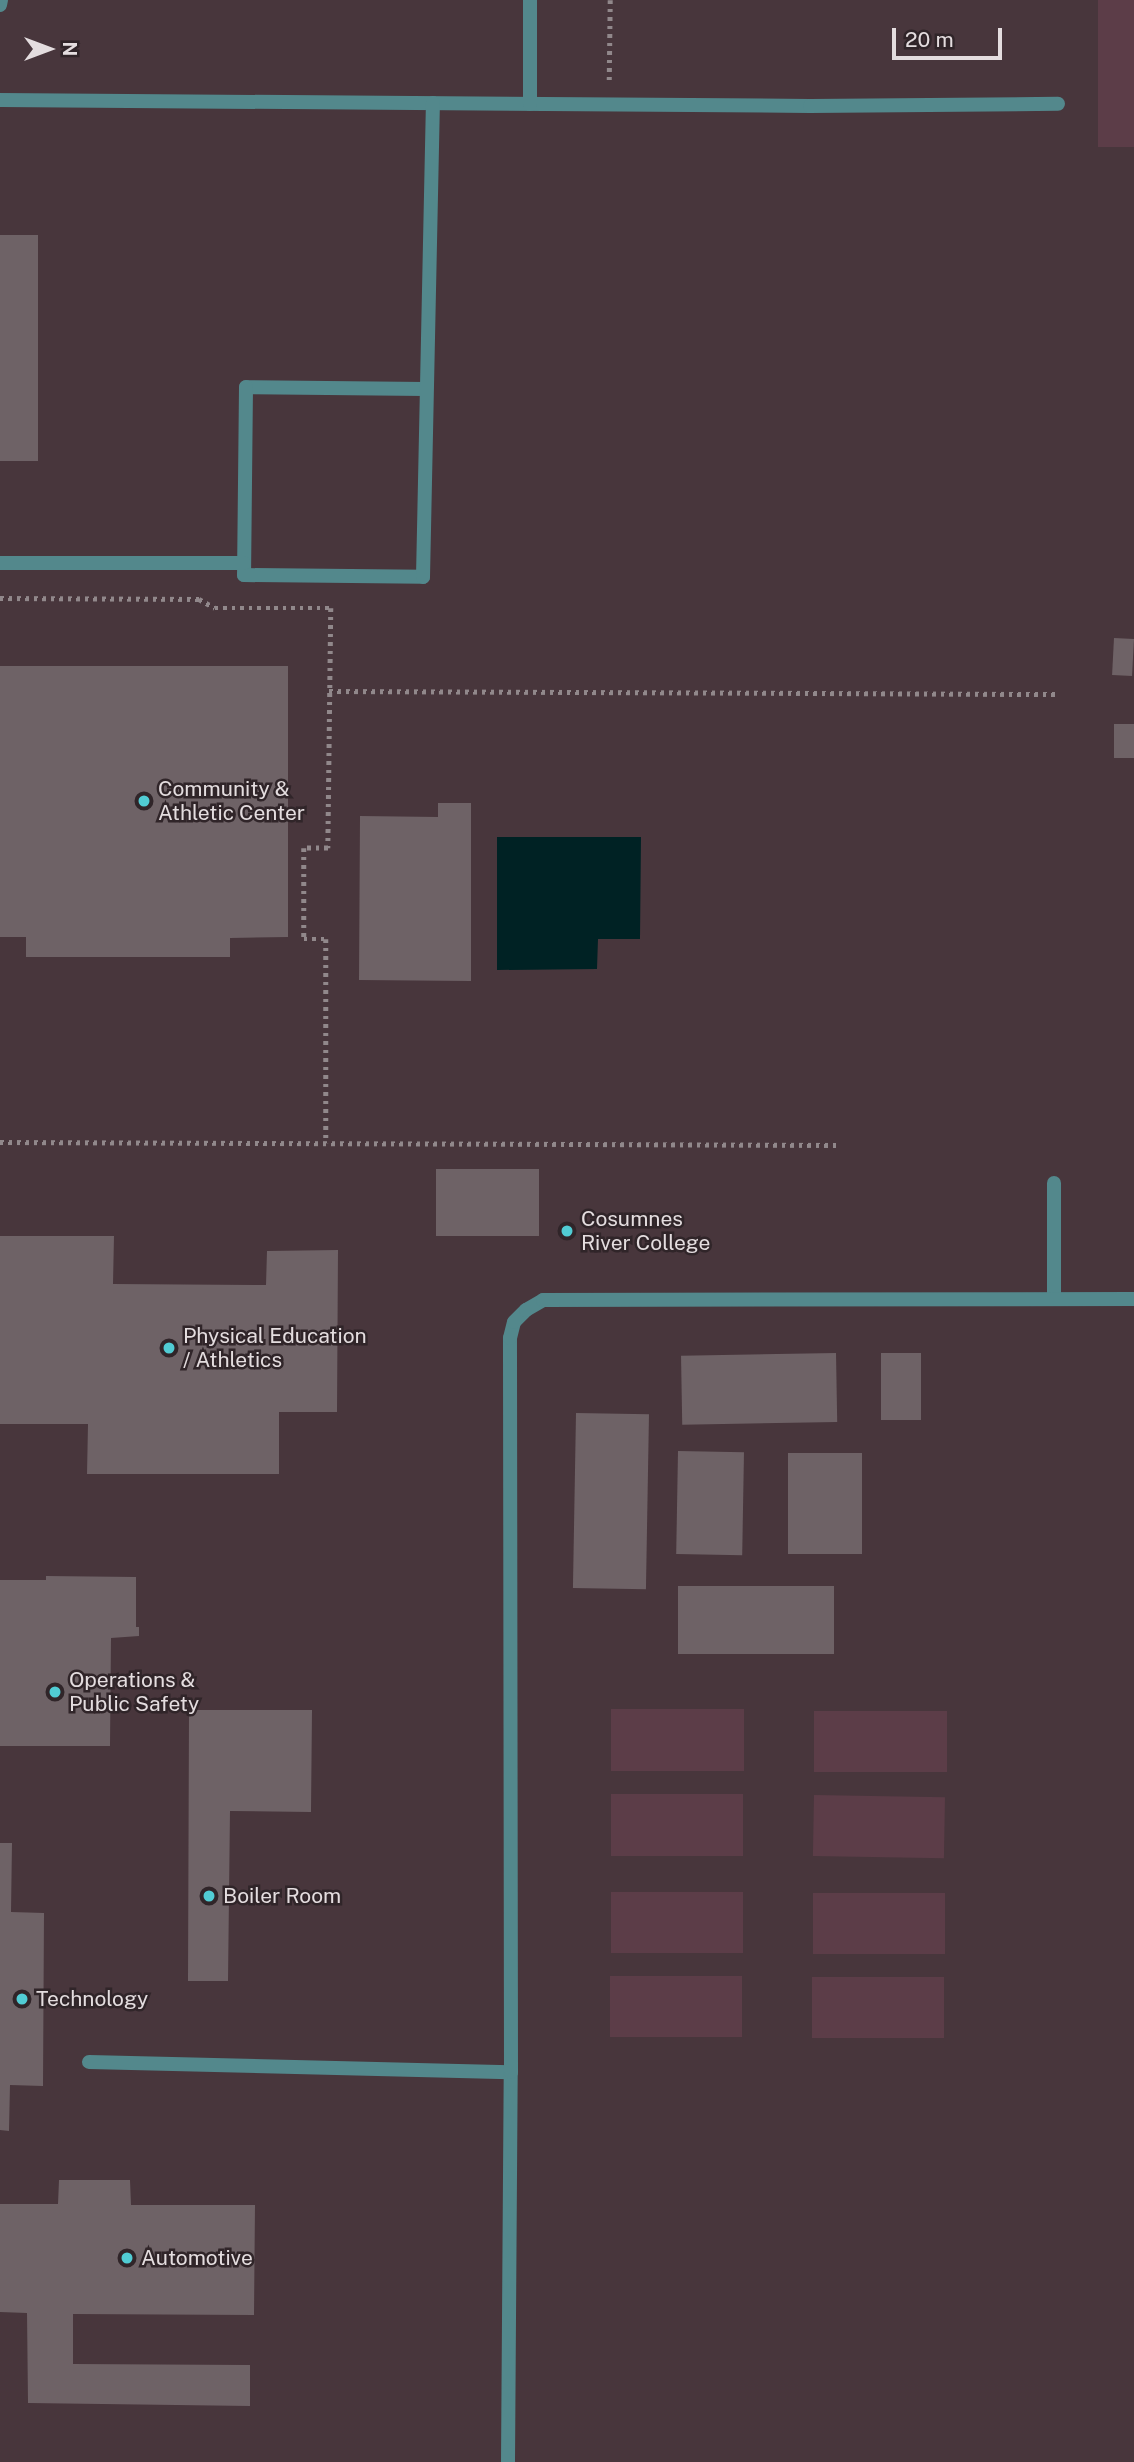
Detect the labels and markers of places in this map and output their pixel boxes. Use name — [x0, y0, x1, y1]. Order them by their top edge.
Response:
place label: Community & Athletic Center — [158, 776, 305, 826]
marker: Community & Athletic Center — [136, 793, 152, 809]
place label: Cosumnes River College — [581, 1206, 710, 1256]
marker: Cosumnes River College — [559, 1223, 575, 1239]
place label: Physical Education / Athletics — [183, 1323, 367, 1373]
marker: Physical Education / Athletics — [161, 1340, 177, 1356]
place label: Operations & Public Safety — [69, 1667, 199, 1717]
marker: Operations & Public Safety — [47, 1684, 63, 1700]
place label: Boiler Room — [223, 1883, 341, 1909]
marker: Boiler Room — [201, 1888, 217, 1904]
place label: Technology — [36, 1986, 148, 2012]
marker: Technology — [14, 1991, 30, 2007]
place label: Automotive — [141, 2245, 253, 2271]
marker: Automotive — [119, 2250, 135, 2266]

